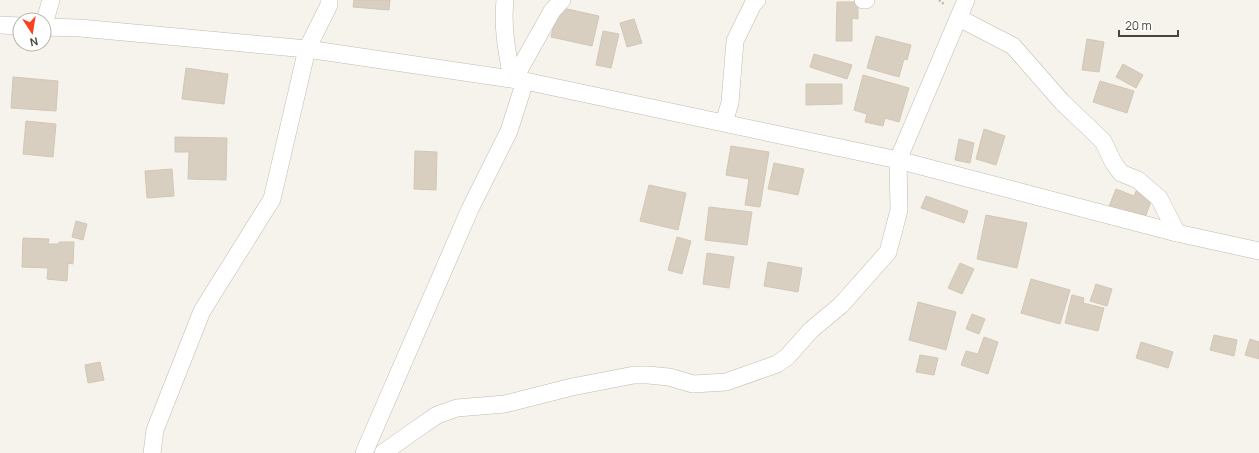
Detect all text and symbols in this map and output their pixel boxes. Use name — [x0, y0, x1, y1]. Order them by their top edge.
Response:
north arrow — [12, 12, 52, 52]
scale bar — [1119, 12, 1178, 38]
text: 20 m — [1125, 17, 1152, 34]
text: N — [29, 34, 40, 50]

